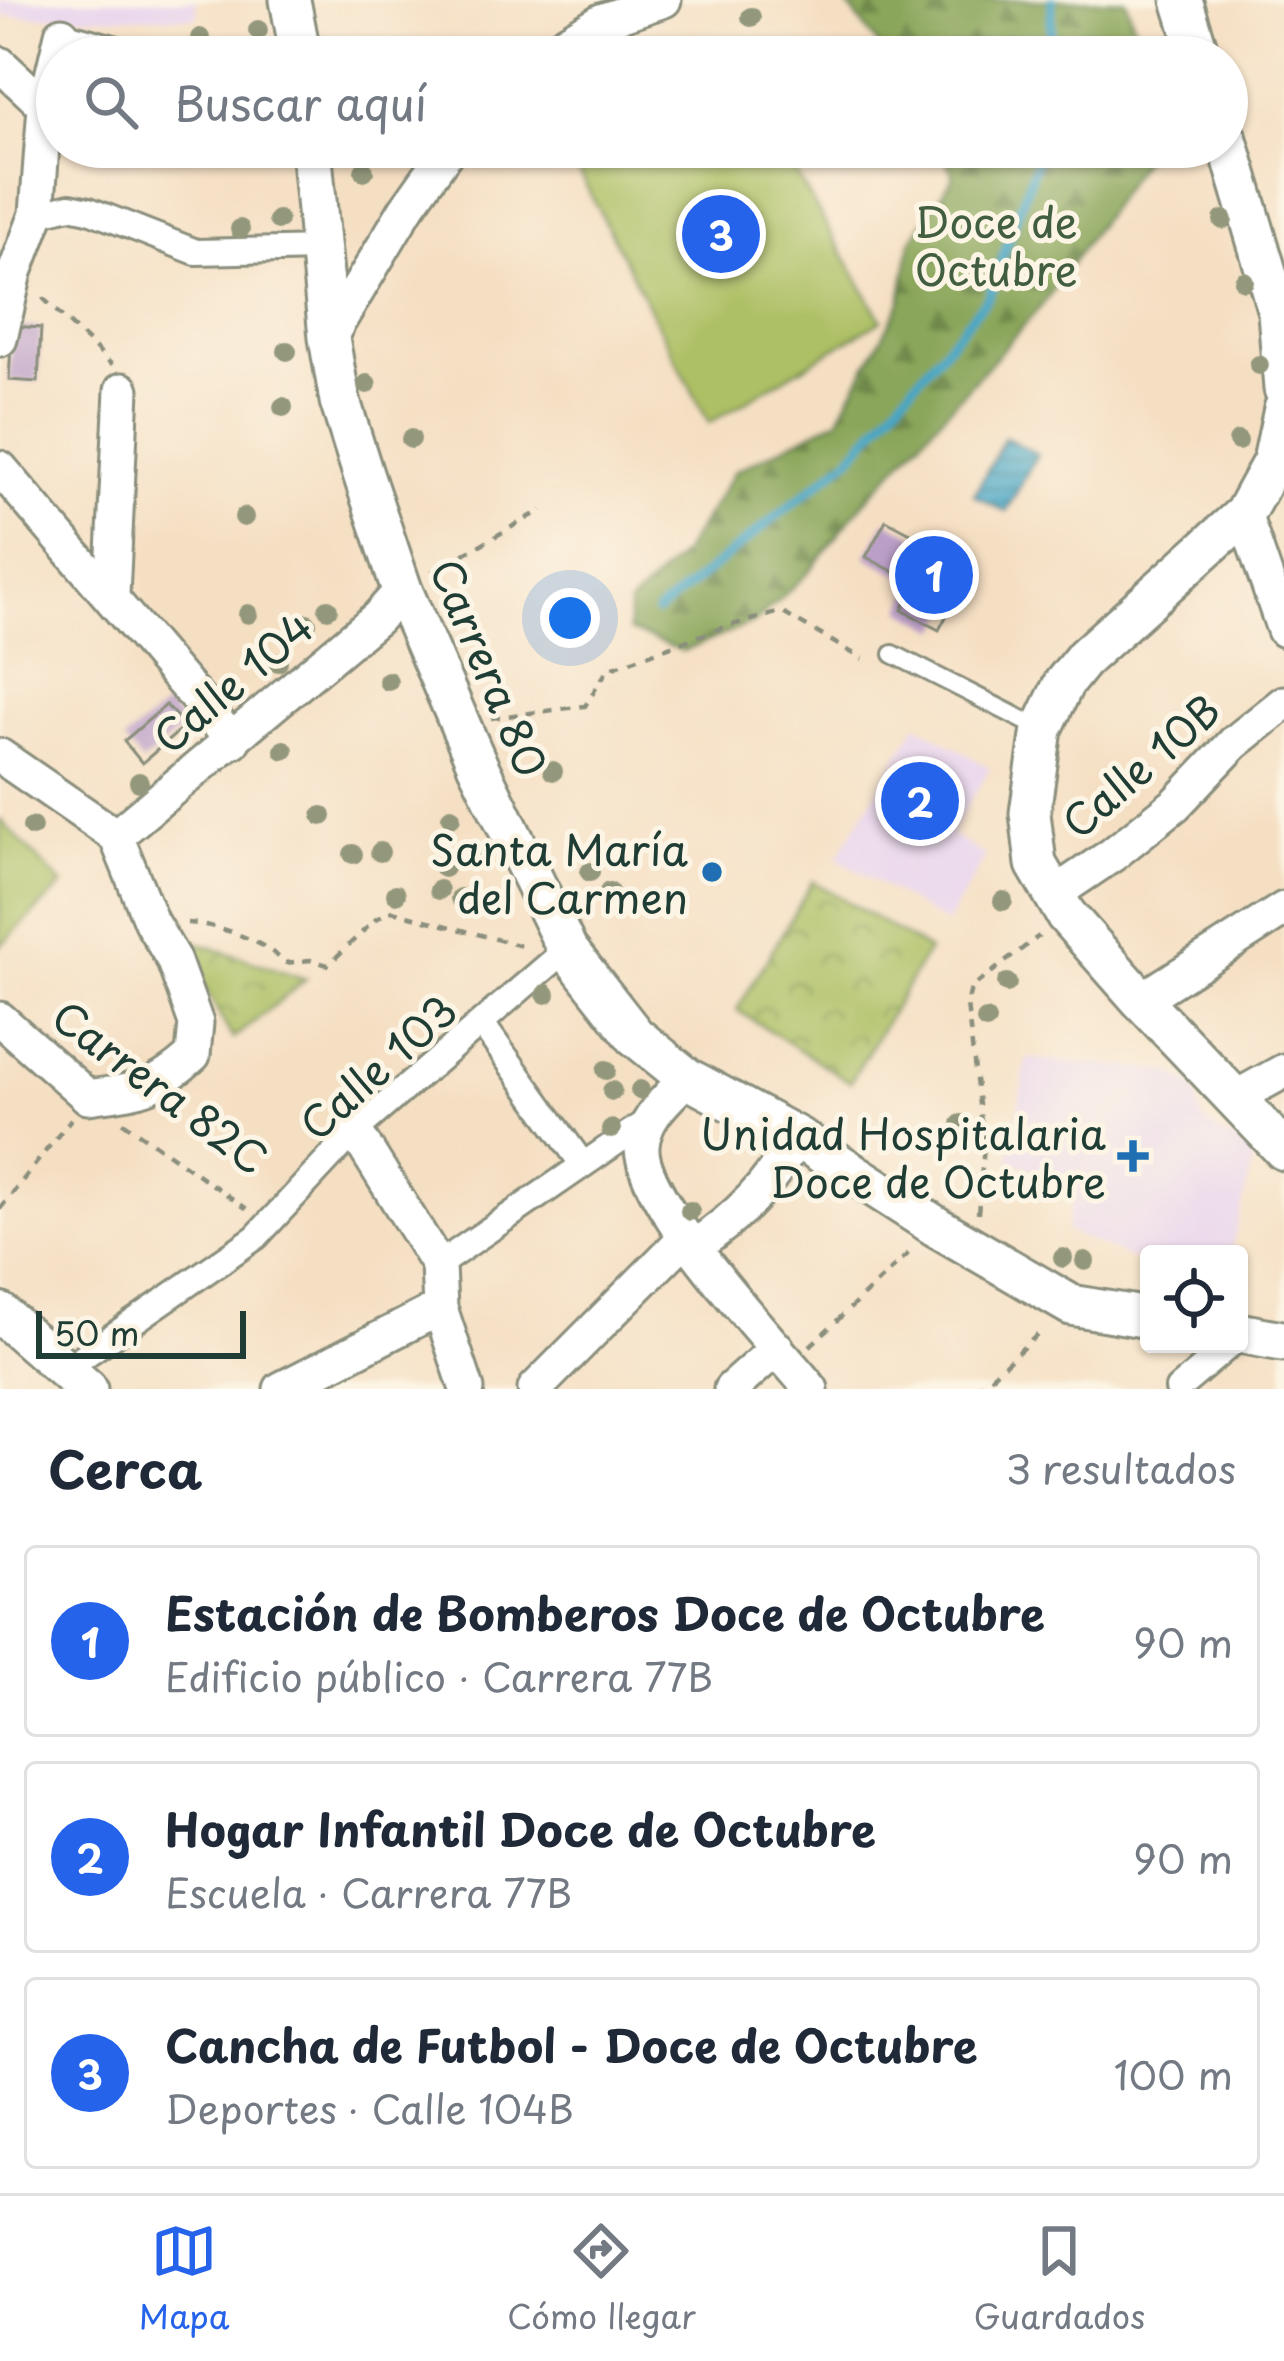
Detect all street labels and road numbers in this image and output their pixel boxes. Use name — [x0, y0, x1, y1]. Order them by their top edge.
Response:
street label: Carrera 80 — [416, 548, 564, 786]
street label: Calle 104 — [138, 595, 326, 767]
street label: Calle 10B — [1047, 678, 1233, 852]
street label: Calle 103 — [285, 978, 469, 1154]
street label: Carrera 82C — [40, 984, 282, 1188]

